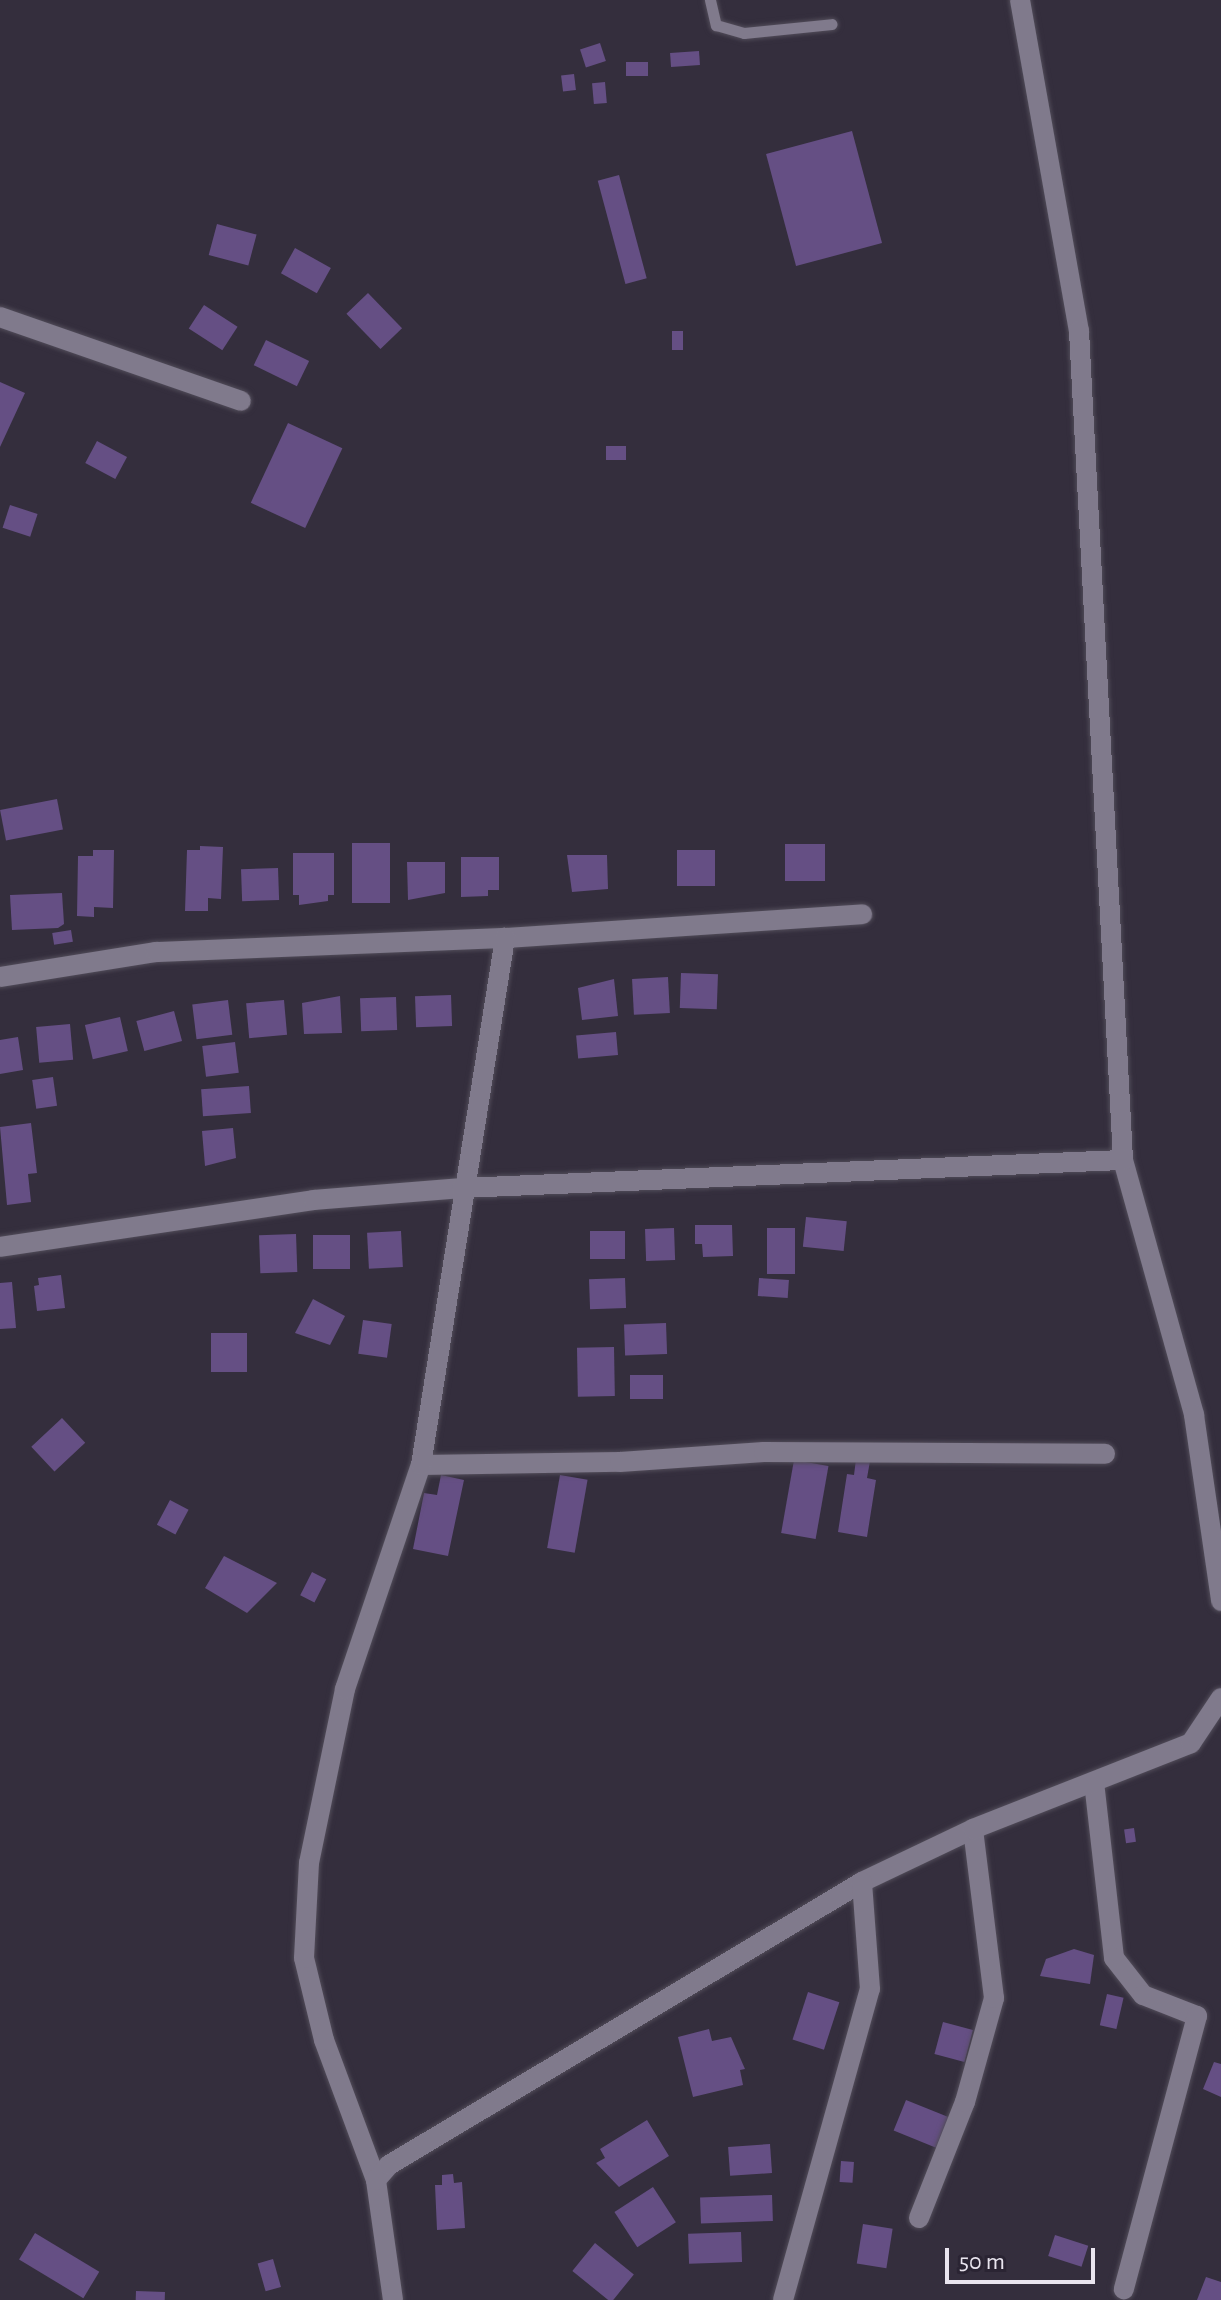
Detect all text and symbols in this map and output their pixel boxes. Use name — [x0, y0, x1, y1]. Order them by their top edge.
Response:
scale bar — [949, 2232, 1099, 2282]
text: 50 m — [959, 2250, 1005, 2274]

